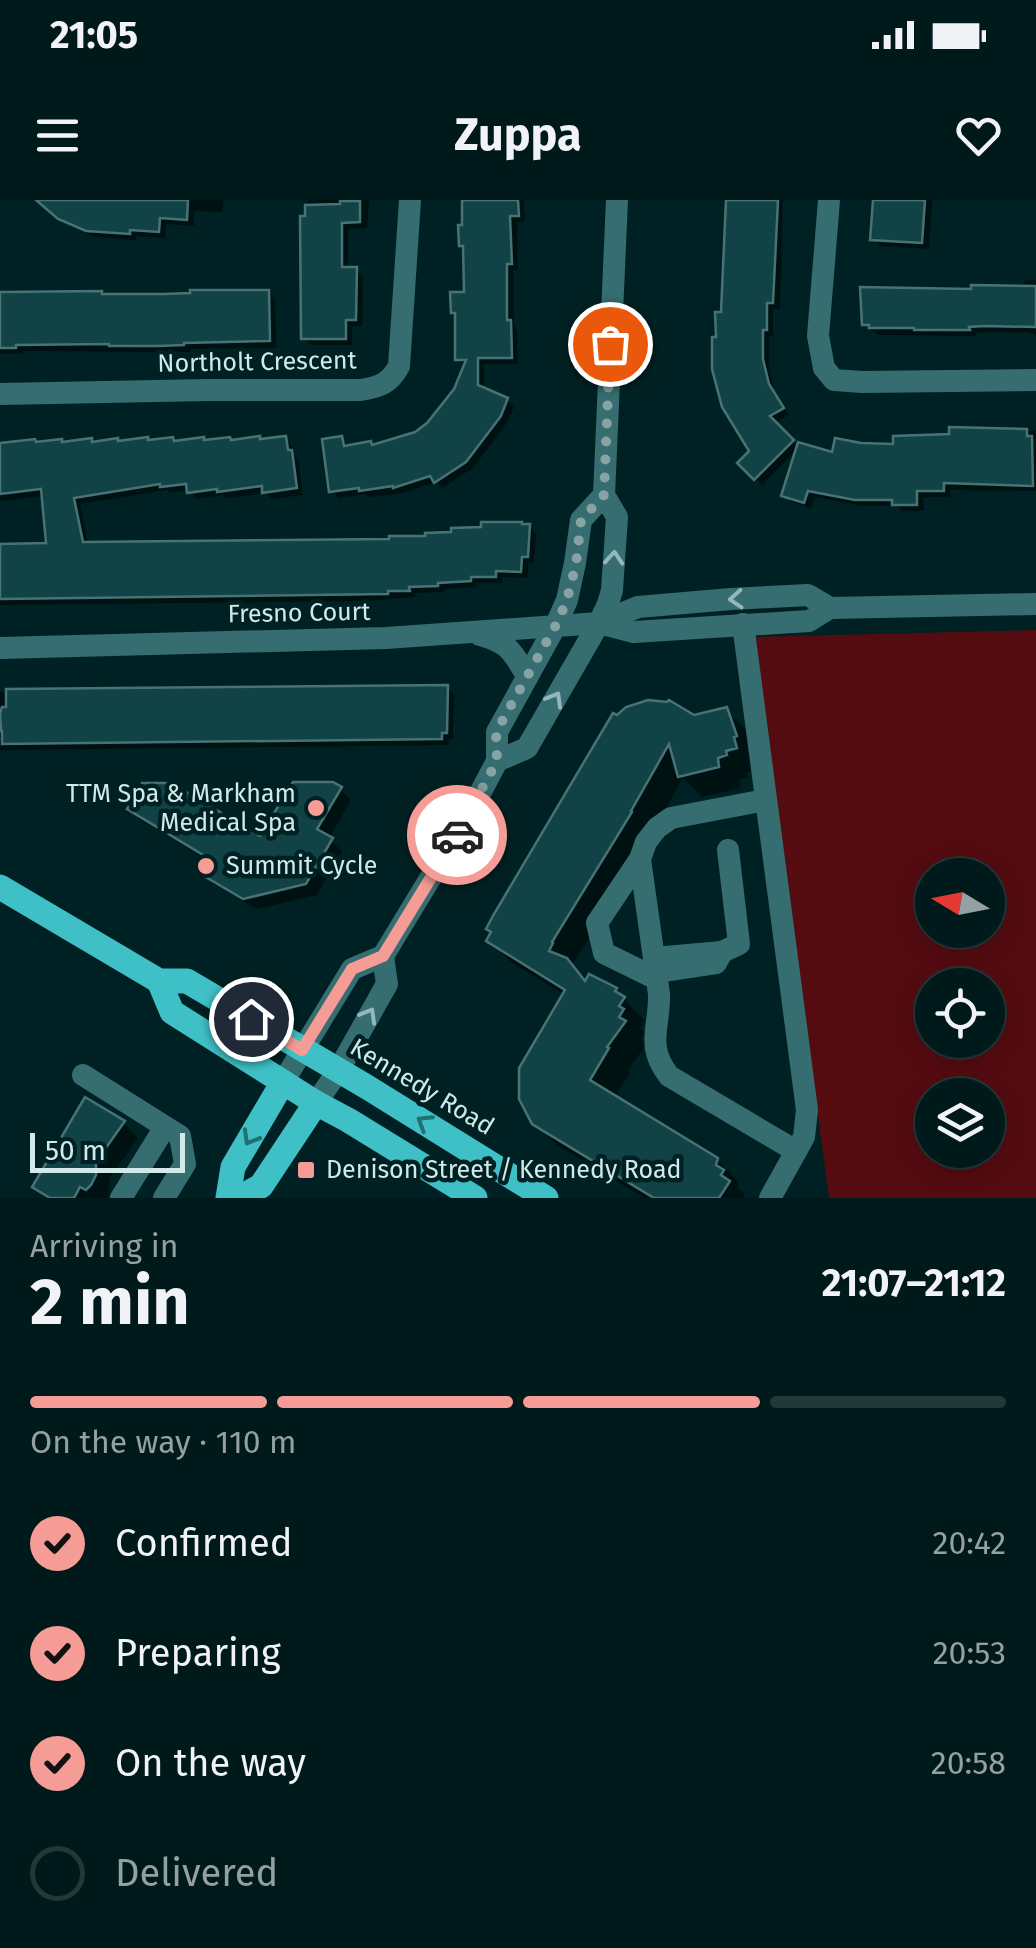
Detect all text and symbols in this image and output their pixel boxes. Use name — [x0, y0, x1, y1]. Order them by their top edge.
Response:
text: 21:05 — [50, 12, 138, 58]
icon: menu — [30, 108, 85, 163]
text: Zuppa — [454, 108, 582, 162]
icon: heart — [951, 108, 1006, 163]
pin — [568, 302, 653, 387]
icon: bag — [583, 317, 638, 372]
street label: Northolt Crescent — [157, 345, 358, 379]
one-way arrow — [603, 550, 624, 566]
one-way arrow — [727, 588, 743, 609]
street label: Fresno Court — [227, 597, 372, 629]
one-way arrow — [543, 692, 562, 710]
place label: TTM Spa & Markham Medical Spa — [66, 779, 296, 838]
courier — [407, 785, 507, 885]
marker: TTM Spa & Markham Medical Spa — [305, 797, 327, 819]
icon: car — [430, 808, 485, 863]
place label: Summit Cycle — [226, 851, 377, 881]
marker: Summit Cycle — [195, 855, 217, 877]
north arrow — [915, 858, 1005, 948]
map controls — [915, 858, 1005, 1168]
button: locate — [915, 968, 1005, 1058]
pin — [209, 977, 294, 1062]
icon: home — [224, 992, 279, 1047]
one-way arrow — [357, 1008, 376, 1026]
street label: Kennedy Road — [345, 1032, 499, 1142]
button: layers — [915, 1078, 1005, 1168]
one-way arrow — [417, 1115, 435, 1134]
one-way arrow — [243, 1127, 262, 1145]
scale bar — [30, 1128, 185, 1173]
text: 50 m — [45, 1134, 106, 1167]
place label: Denison Street / Kennedy Road — [326, 1155, 682, 1185]
marker: Denison Street / Kennedy Road — [295, 1159, 317, 1181]
text: Arriving in — [30, 1227, 178, 1265]
text: 21:07–21:12 — [822, 1260, 1006, 1306]
text: 2 min — [30, 1263, 190, 1341]
text: On the way · 110 m — [30, 1423, 297, 1461]
icon: check — [30, 1516, 85, 1571]
text: Confirmed — [115, 1520, 293, 1566]
text: 20:42 — [933, 1524, 1006, 1562]
icon: check — [30, 1626, 85, 1681]
text: Preparing — [115, 1630, 281, 1676]
text: 20:53 — [933, 1634, 1006, 1672]
icon: check — [30, 1736, 85, 1791]
text: On the way — [115, 1740, 306, 1786]
text: 20:58 — [931, 1744, 1006, 1782]
text: Delivered — [115, 1850, 278, 1896]

